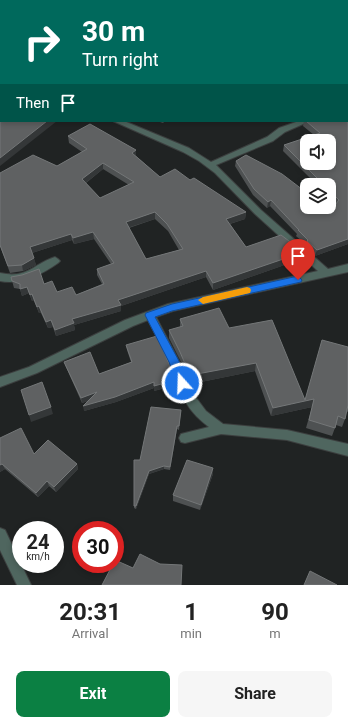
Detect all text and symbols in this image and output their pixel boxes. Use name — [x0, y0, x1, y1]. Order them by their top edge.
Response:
text: 30 m — [82, 15, 145, 48]
icon: right — [16, 16, 68, 68]
text: Turn right — [82, 49, 159, 70]
icon: arrive — [57, 92, 79, 114]
text: Then — [16, 94, 49, 112]
map controls — [300, 134, 336, 214]
button: sound — [300, 134, 336, 170]
button: layers — [300, 178, 336, 214]
pin — [281, 239, 315, 280]
icon: arrive — [287, 245, 309, 267]
position arrow — [161, 362, 203, 404]
speed limit sign: 30 — [72, 521, 124, 573]
text: 24 — [27, 530, 49, 554]
text: km/h — [26, 551, 50, 562]
text: 20:31 — [59, 598, 121, 626]
text: 1 — [184, 598, 198, 626]
text: 90 — [261, 598, 289, 626]
text: Arrival — [72, 626, 109, 641]
text: min — [180, 626, 202, 641]
text: m — [269, 626, 281, 641]
button: Exit — [16, 671, 170, 717]
button: Share — [178, 671, 332, 717]

